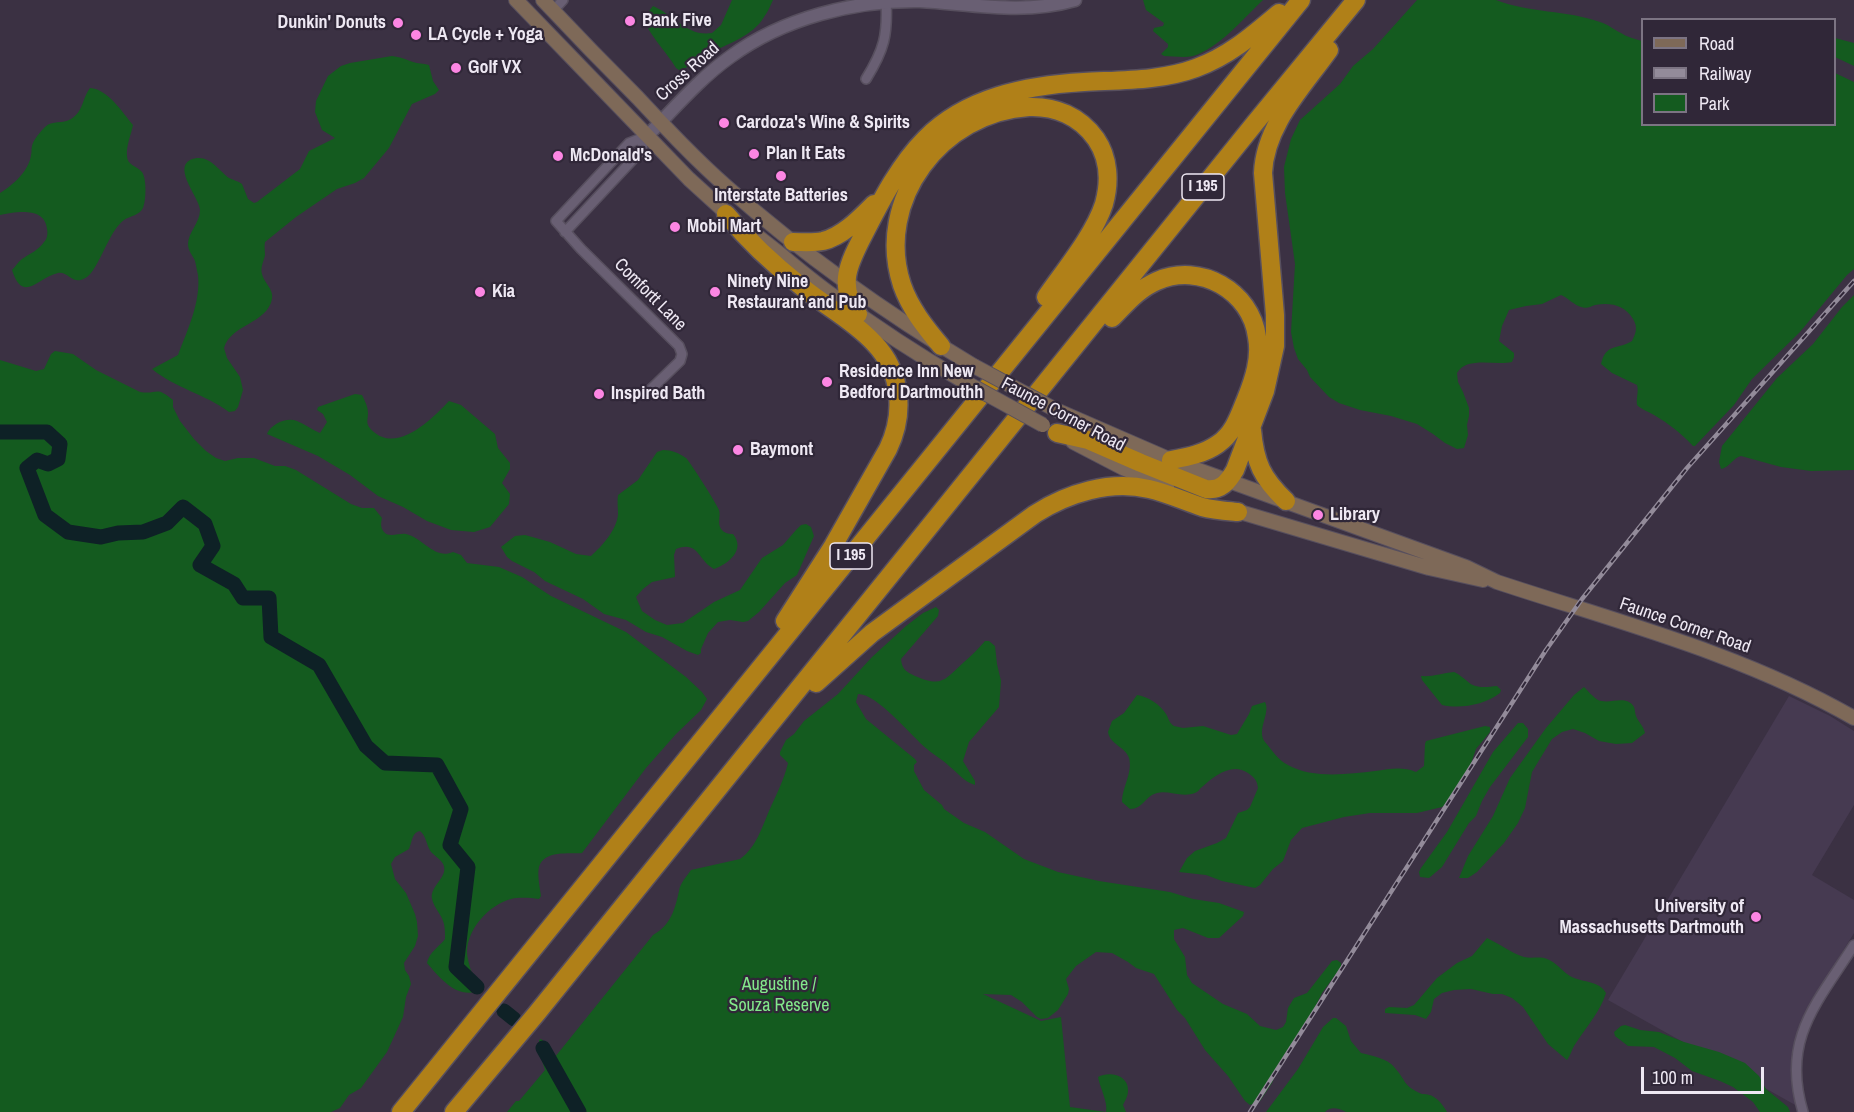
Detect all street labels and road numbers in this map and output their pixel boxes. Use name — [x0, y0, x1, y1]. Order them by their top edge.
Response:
street label: Cross Road — [652, 38, 724, 106]
road number: I 195 — [1182, 174, 1224, 200]
street label: Comfortt Lane — [609, 254, 691, 336]
street label: Faunce Corner Road — [997, 373, 1129, 457]
road number: I 195 — [830, 543, 872, 569]
street label: Faunce Corner Road — [1617, 593, 1753, 659]

